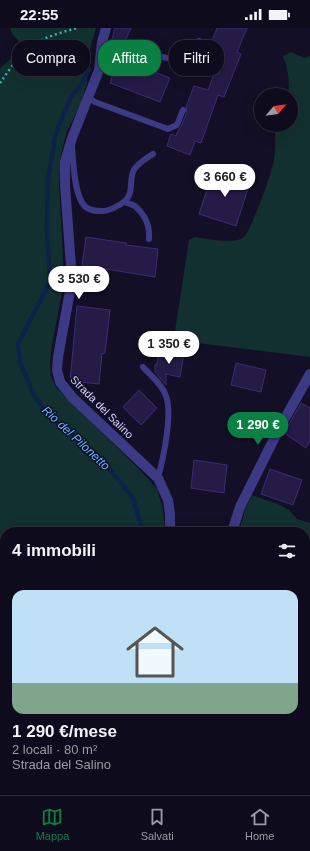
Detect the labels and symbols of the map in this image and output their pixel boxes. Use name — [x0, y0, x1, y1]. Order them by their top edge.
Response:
north arrow — [254, 88, 298, 132]
pin: 3 660 € — [188, 164, 262, 198]
pin: 3 530 € — [42, 266, 116, 300]
pin: 1 350 € — [132, 331, 206, 365]
street label: Strada del Salino — [68, 373, 136, 441]
water label: Rio del Pilonetto — [39, 403, 113, 473]
pin: 1 290 € — [221, 412, 295, 446]

